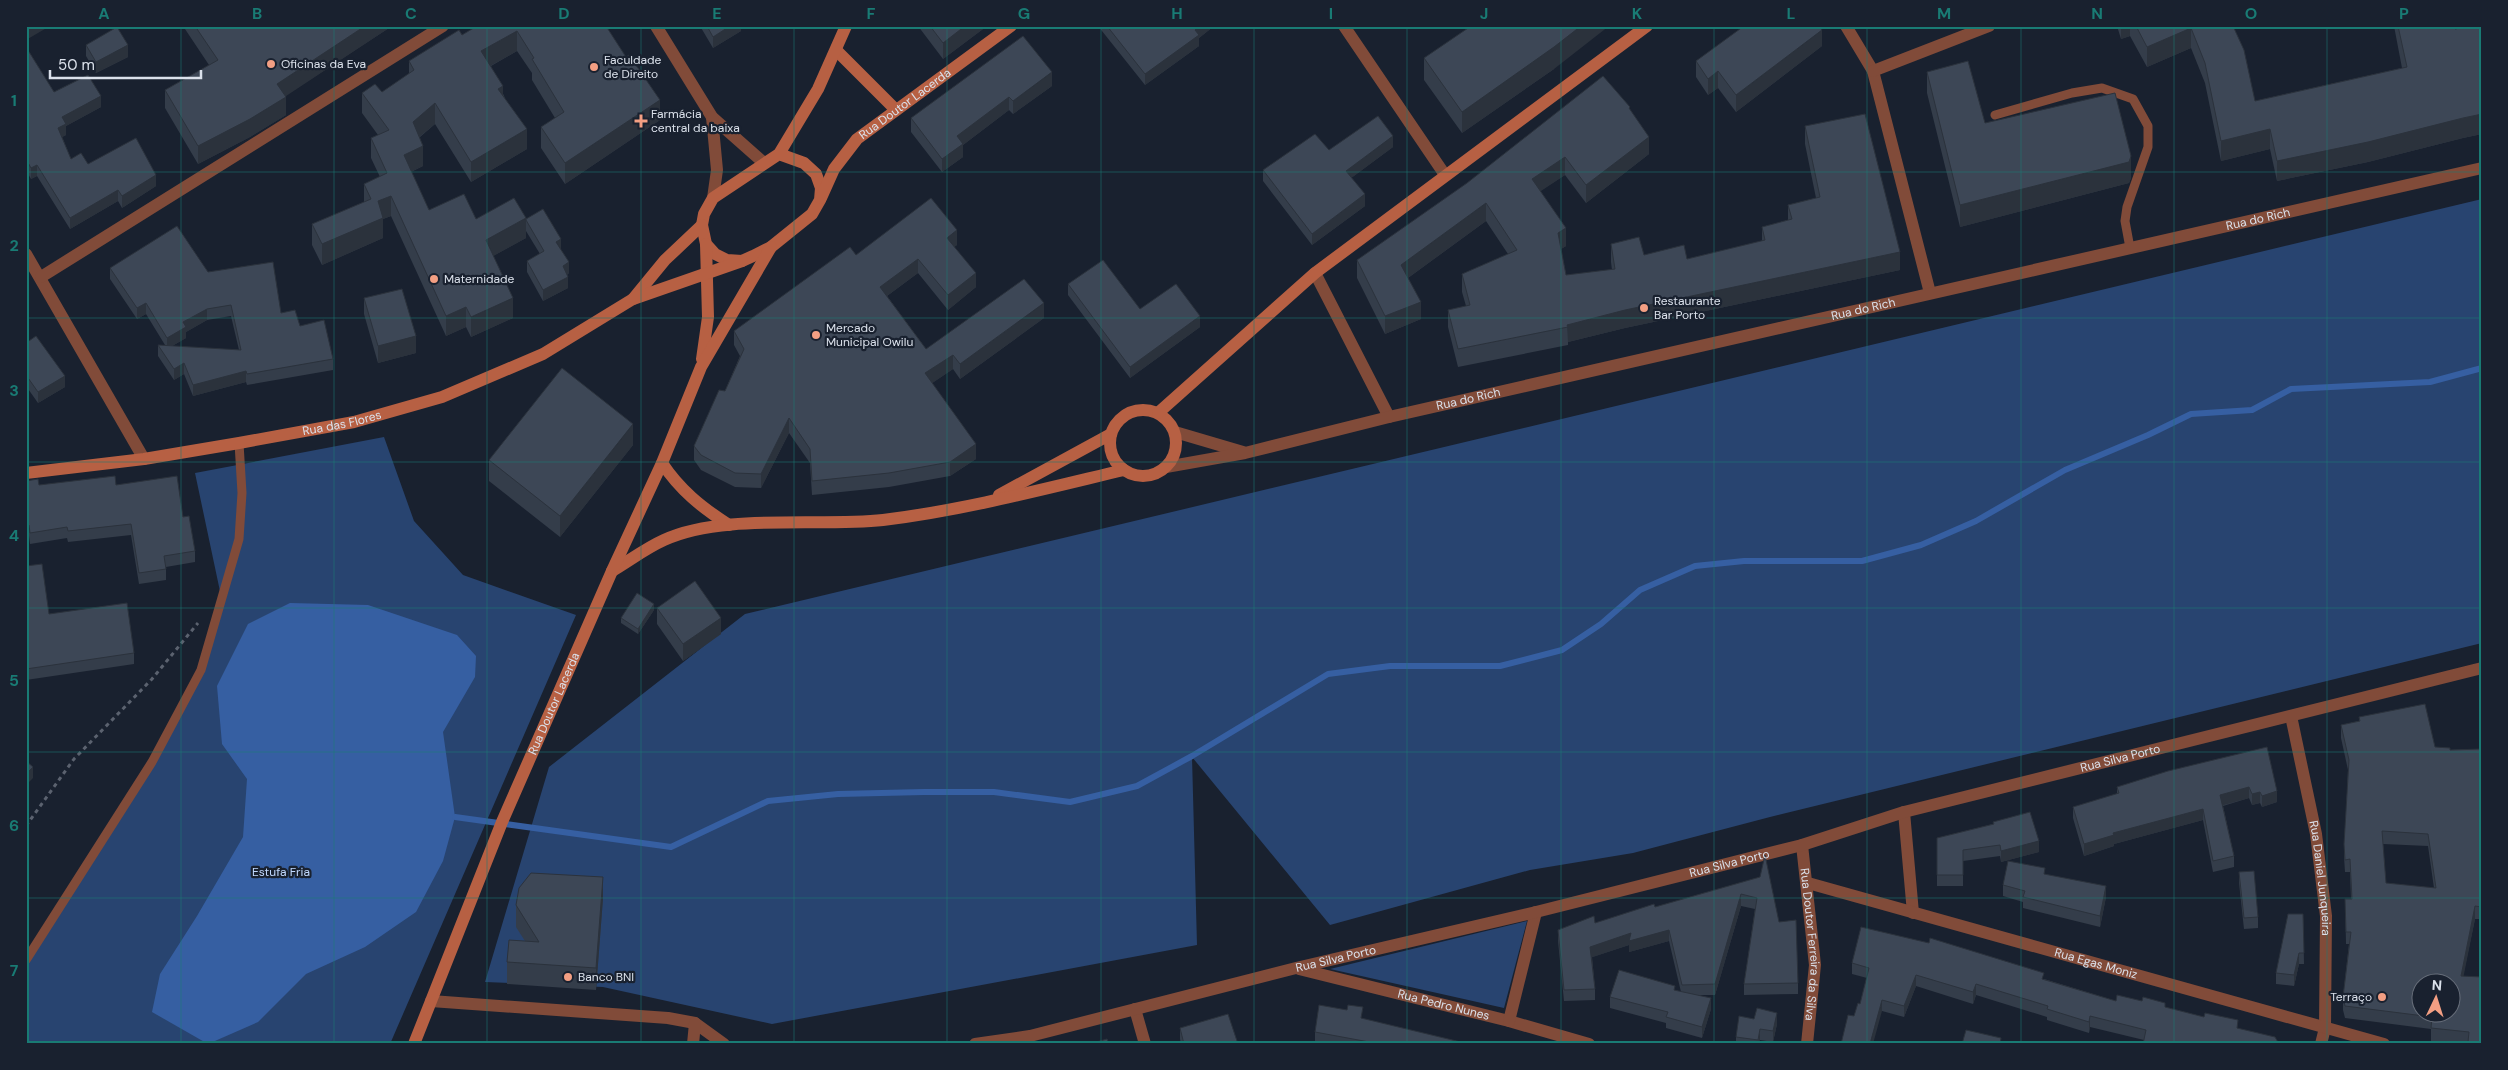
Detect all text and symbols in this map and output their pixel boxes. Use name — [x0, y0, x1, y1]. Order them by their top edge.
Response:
text: A — [98, 3, 110, 24]
text: B — [252, 3, 262, 24]
text: C — [405, 3, 417, 24]
text: D — [558, 3, 570, 24]
text: E — [712, 3, 722, 24]
text: F — [867, 3, 876, 24]
text: G — [1018, 3, 1030, 24]
text: H — [1171, 3, 1183, 24]
text: I — [1329, 3, 1333, 24]
text: J — [1480, 3, 1488, 24]
text: K — [1632, 3, 1643, 24]
text: L — [1787, 3, 1796, 24]
text: M — [1937, 3, 1951, 24]
text: N — [2091, 3, 2103, 24]
text: O — [2245, 3, 2257, 24]
text: P — [2399, 3, 2409, 24]
scale bar — [50, 48, 201, 80]
place label: Faculdade de Direito — [604, 52, 662, 82]
text: 50 m — [58, 55, 95, 75]
place label: Oficinas da Eva — [281, 56, 366, 72]
marker: Oficinas da Eva — [265, 58, 277, 70]
marker: Faculdade de Direito — [588, 61, 600, 73]
street label: Rua Doutor Lacerda — [856, 65, 954, 143]
text: 1 — [11, 90, 17, 111]
place label: Farmácia central da baixa — [651, 106, 740, 136]
marker: Farmácia central da baixa — [635, 115, 647, 127]
street label: Rua do Rich — [2224, 204, 2292, 234]
text: 2 — [9, 235, 19, 256]
place label: Maternidade — [444, 271, 515, 287]
marker: Maternidade — [428, 273, 440, 285]
place label: Restaurante Bar Porto — [1654, 293, 1721, 323]
street label: Rua do Rich — [1830, 294, 1897, 324]
marker: Restaurante Bar Porto — [1638, 302, 1650, 314]
place label: Mercado Municipal Owilu — [826, 320, 913, 350]
marker: Mercado Municipal Owilu — [810, 329, 822, 341]
text: 3 — [9, 380, 19, 401]
street label: Rua do Rich — [1435, 384, 1502, 414]
street label: Rua das Flores — [301, 407, 383, 439]
text: 4 — [9, 525, 19, 546]
street label: Rua Doutor Lacerda — [524, 650, 583, 757]
text: 5 — [9, 670, 19, 691]
street label: Rua Silva Porto — [2079, 740, 2162, 776]
text: 6 — [9, 815, 19, 836]
street label: Rua Daniel Junqueira — [2305, 819, 2334, 936]
street label: Rua Silva Porto — [1688, 846, 1771, 881]
park label: Estufa Fria — [252, 864, 310, 880]
street label: Rua Doutor Ferreira da Silva — [1797, 867, 1823, 1021]
street label: Rua Silva Porto — [1294, 942, 1378, 976]
street label: Rua Egas Moniz — [2053, 944, 2139, 983]
text: 7 — [10, 960, 19, 981]
place label: Banco BNI — [578, 969, 634, 985]
marker: Banco BNI — [562, 971, 574, 983]
north arrow — [2410, 972, 2460, 1022]
text: N — [2431, 976, 2443, 994]
street label: Rua Pedro Nunes — [1396, 986, 1491, 1024]
place label: Terraço — [2330, 989, 2372, 1005]
marker: Terraço — [2376, 991, 2388, 1003]

